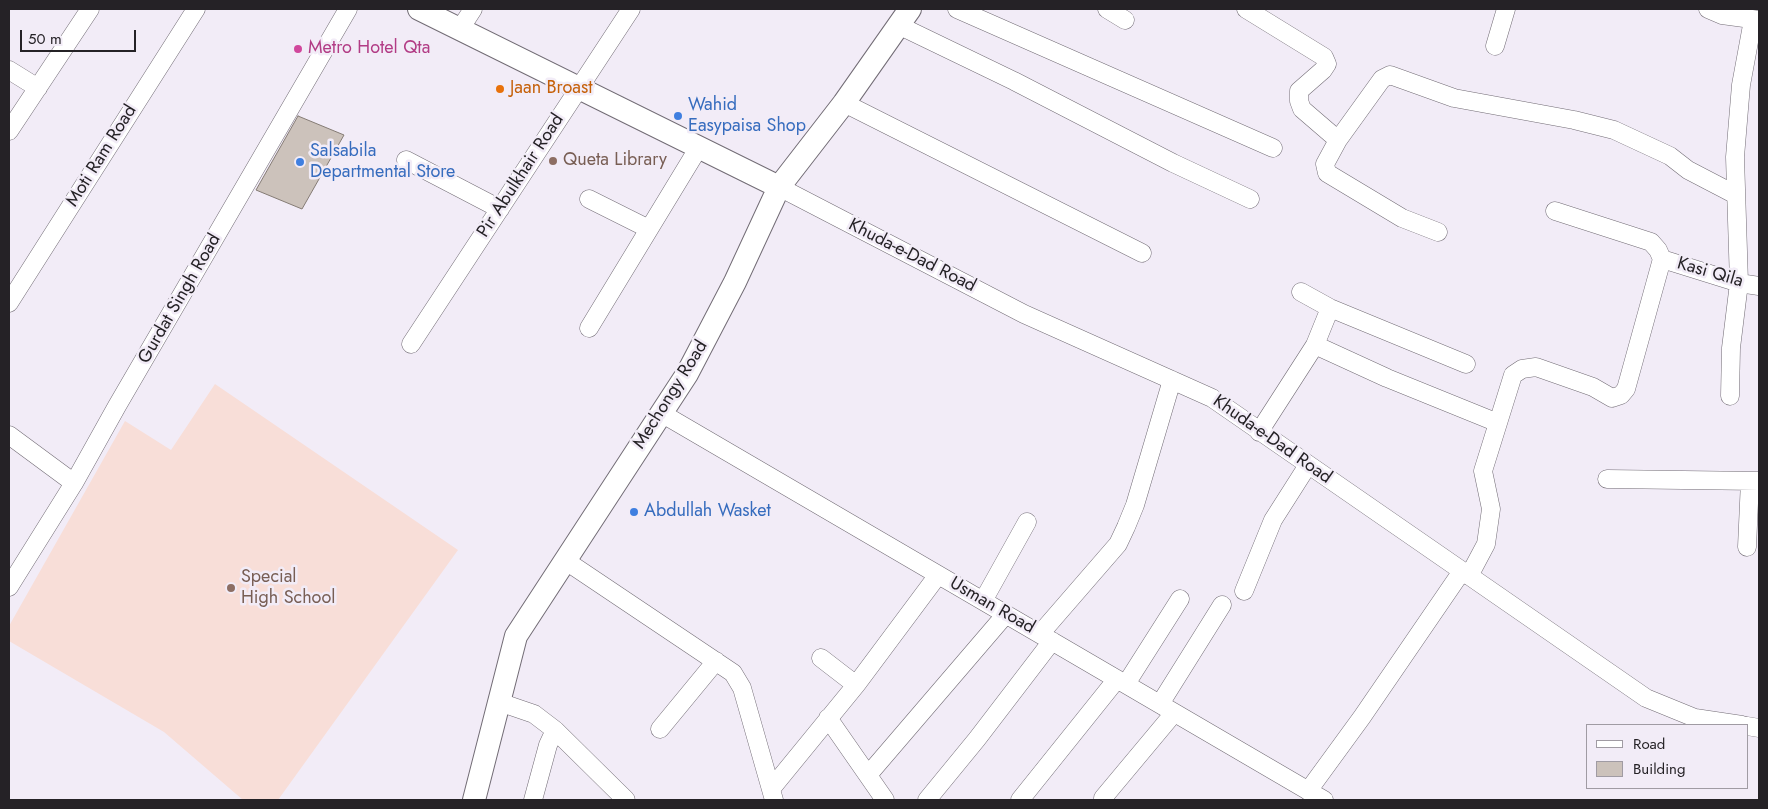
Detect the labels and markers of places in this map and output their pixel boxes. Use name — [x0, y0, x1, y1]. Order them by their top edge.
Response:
place label: Metro Hotel Qta — [308, 38, 430, 60]
marker: Metro Hotel Qta — [292, 43, 304, 55]
place label: Jaan Broast — [510, 78, 592, 100]
marker: Jaan Broast — [494, 83, 506, 95]
place label: Wahid Easypaisa Shop — [688, 95, 806, 138]
marker: Wahid Easypaisa Shop — [672, 110, 684, 122]
place label: Salsabila Departmental Store — [310, 141, 455, 183]
place label: Queta Library — [563, 150, 667, 172]
marker: Queta Library — [547, 155, 559, 167]
marker: Salsabila Departmental Store — [294, 156, 306, 168]
place label: Abdullah Wasket — [644, 501, 771, 523]
marker: Abdullah Wasket — [628, 506, 640, 518]
place label: Special High School — [241, 567, 335, 610]
marker: Special High School — [225, 582, 237, 594]

